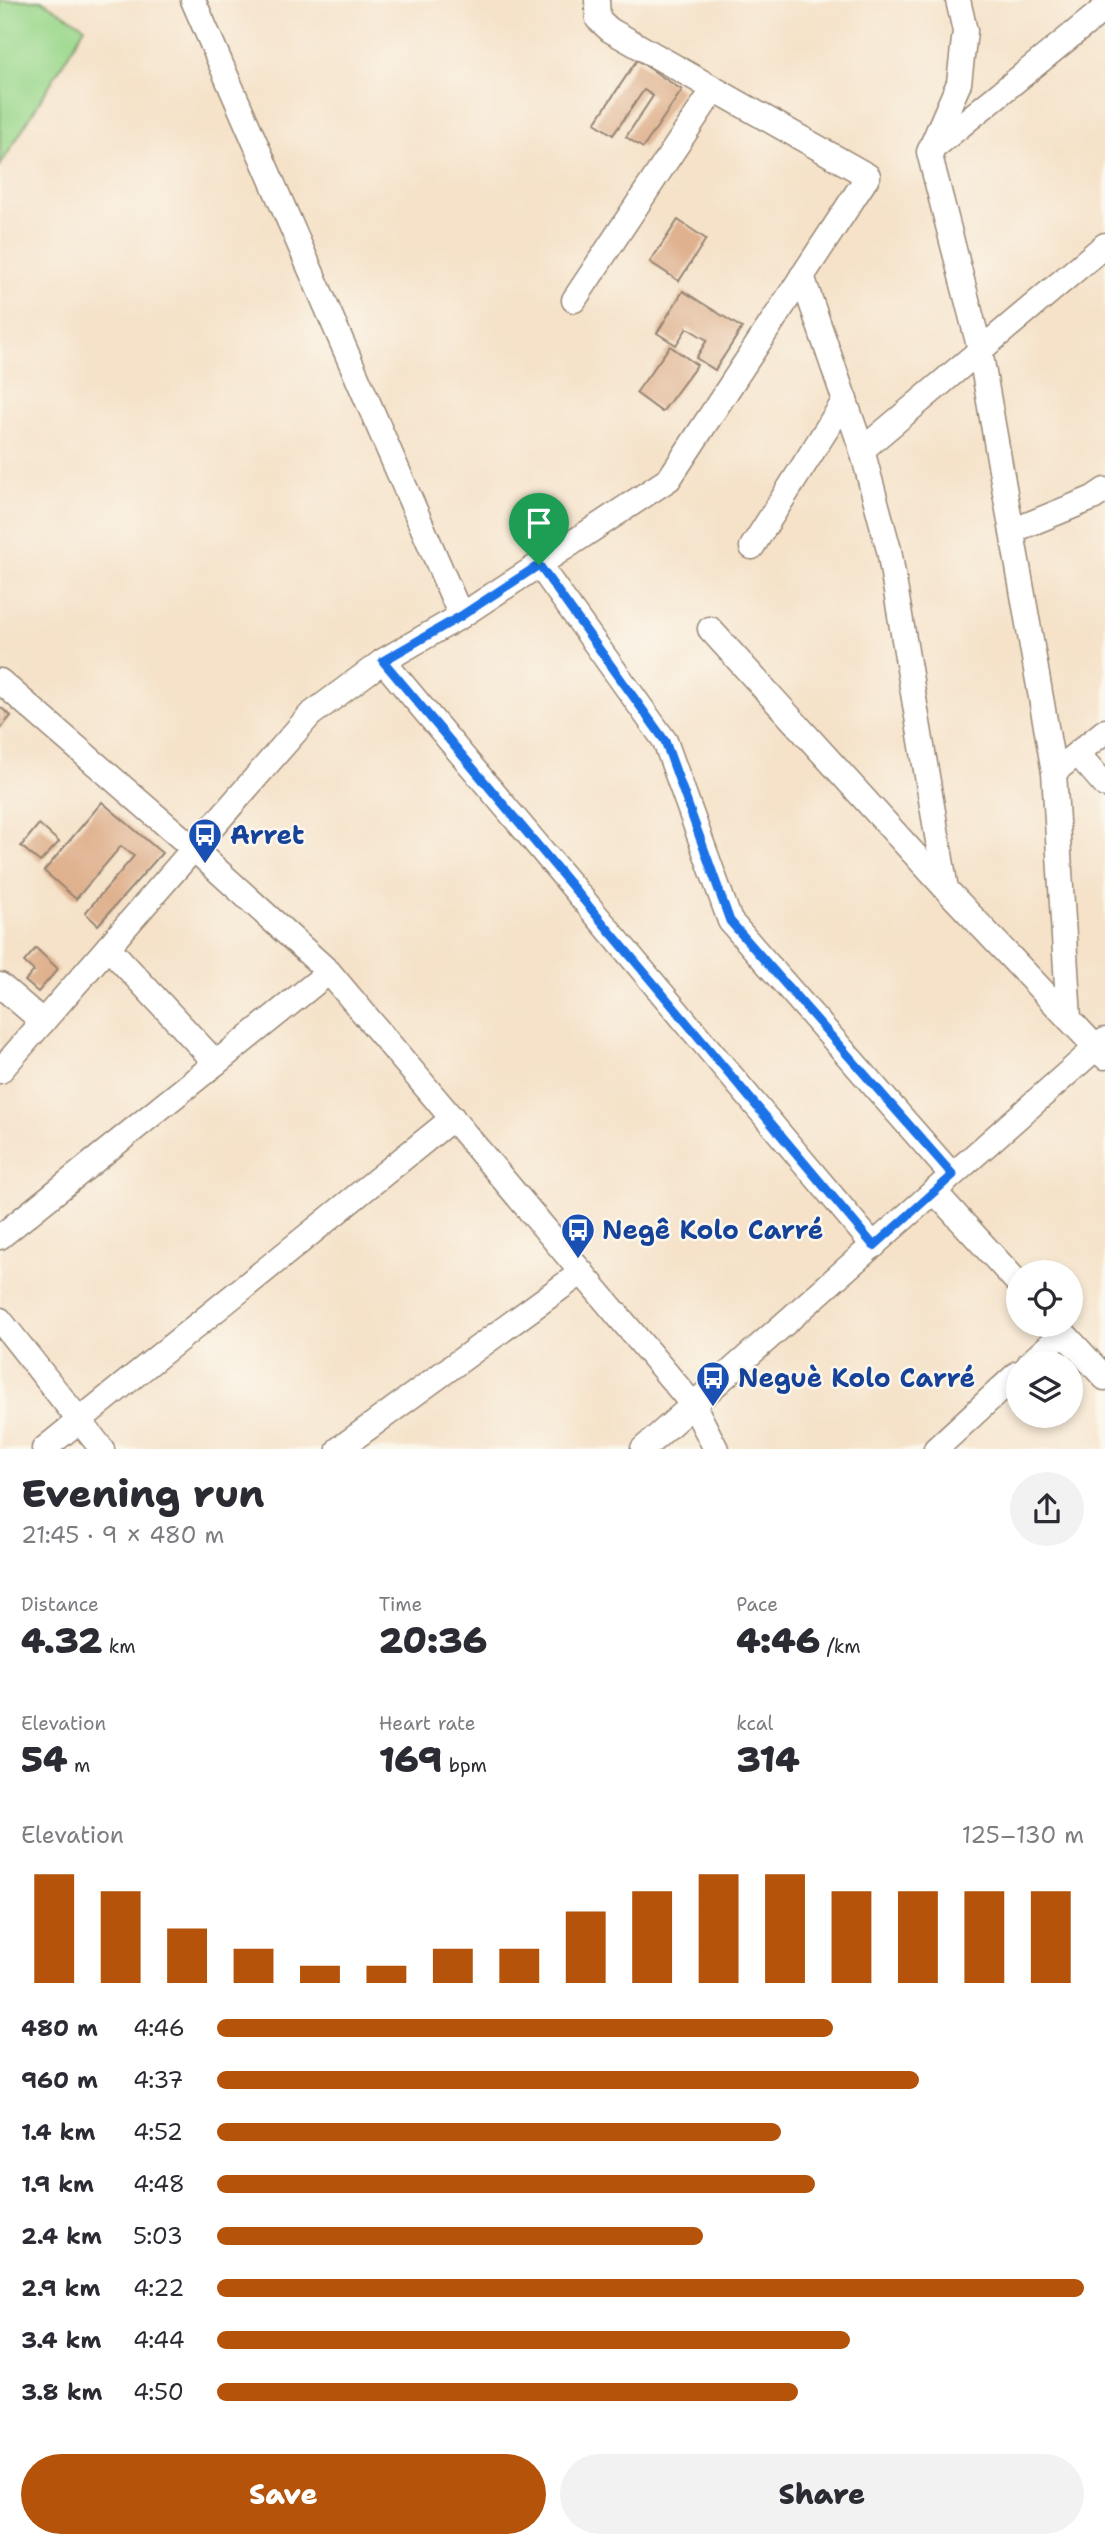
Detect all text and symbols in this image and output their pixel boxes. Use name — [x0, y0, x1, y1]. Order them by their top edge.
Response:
pin — [509, 493, 569, 565]
icon: arrive — [520, 504, 558, 542]
bus stop icon: Arret — [186, 816, 224, 865]
place label: Arret — [230, 817, 304, 852]
bus stop icon: Negê Kolo Carré — [559, 1211, 597, 1260]
place label: Negê Kolo Carré — [602, 1212, 823, 1247]
map controls — [1006, 1260, 1083, 1428]
button: locate — [1006, 1260, 1083, 1337]
button: layers — [1006, 1351, 1083, 1428]
bus stop icon: Neguè Kolo Carré — [694, 1359, 732, 1408]
place label: Neguè Kolo Carré — [738, 1360, 975, 1395]
text: Evening run — [21, 1468, 264, 1519]
button: share — [1010, 1472, 1084, 1546]
text: 21:45 · 9 × 480 m — [21, 1520, 224, 1550]
text: Distance — [21, 1592, 99, 1617]
text: Time — [379, 1592, 422, 1617]
text: Pace — [736, 1592, 778, 1617]
text: 4.32 — [21, 1617, 102, 1664]
text: 20:36 — [379, 1617, 487, 1664]
text: 4:46 — [736, 1617, 820, 1664]
text: km — [102, 1634, 136, 1659]
text: /km — [820, 1634, 861, 1659]
text: Elevation — [21, 1711, 106, 1736]
text: Heart rate — [379, 1711, 475, 1736]
text: kcal — [736, 1711, 773, 1736]
text: 54 — [21, 1736, 68, 1783]
text: 169 — [379, 1736, 442, 1783]
text: 314 — [736, 1736, 800, 1783]
text: m — [68, 1753, 90, 1778]
text: bpm — [442, 1753, 487, 1778]
text: Elevation — [21, 1820, 124, 1850]
text: 125–130 m — [962, 1820, 1084, 1850]
text: 480 m — [21, 2013, 98, 2043]
text: 4:46 — [133, 2013, 185, 2043]
text: 960 m — [21, 2065, 98, 2095]
text: 4:37 — [133, 2065, 183, 2095]
text: 1.4 km — [21, 2117, 95, 2147]
text: 4:52 — [133, 2117, 183, 2147]
text: 1.9 km — [21, 2169, 94, 2199]
text: 4:48 — [133, 2169, 185, 2199]
text: 2.4 km — [21, 2221, 102, 2251]
text: 5:03 — [133, 2221, 183, 2251]
text: 2.9 km — [21, 2273, 100, 2303]
text: 4:22 — [133, 2273, 184, 2303]
text: 3.4 km — [21, 2325, 101, 2355]
text: 4:44 — [133, 2325, 185, 2355]
text: 3.8 km — [21, 2377, 102, 2407]
text: 4:50 — [133, 2377, 184, 2407]
button: Save — [21, 2454, 546, 2534]
button: Share — [560, 2454, 1084, 2534]

